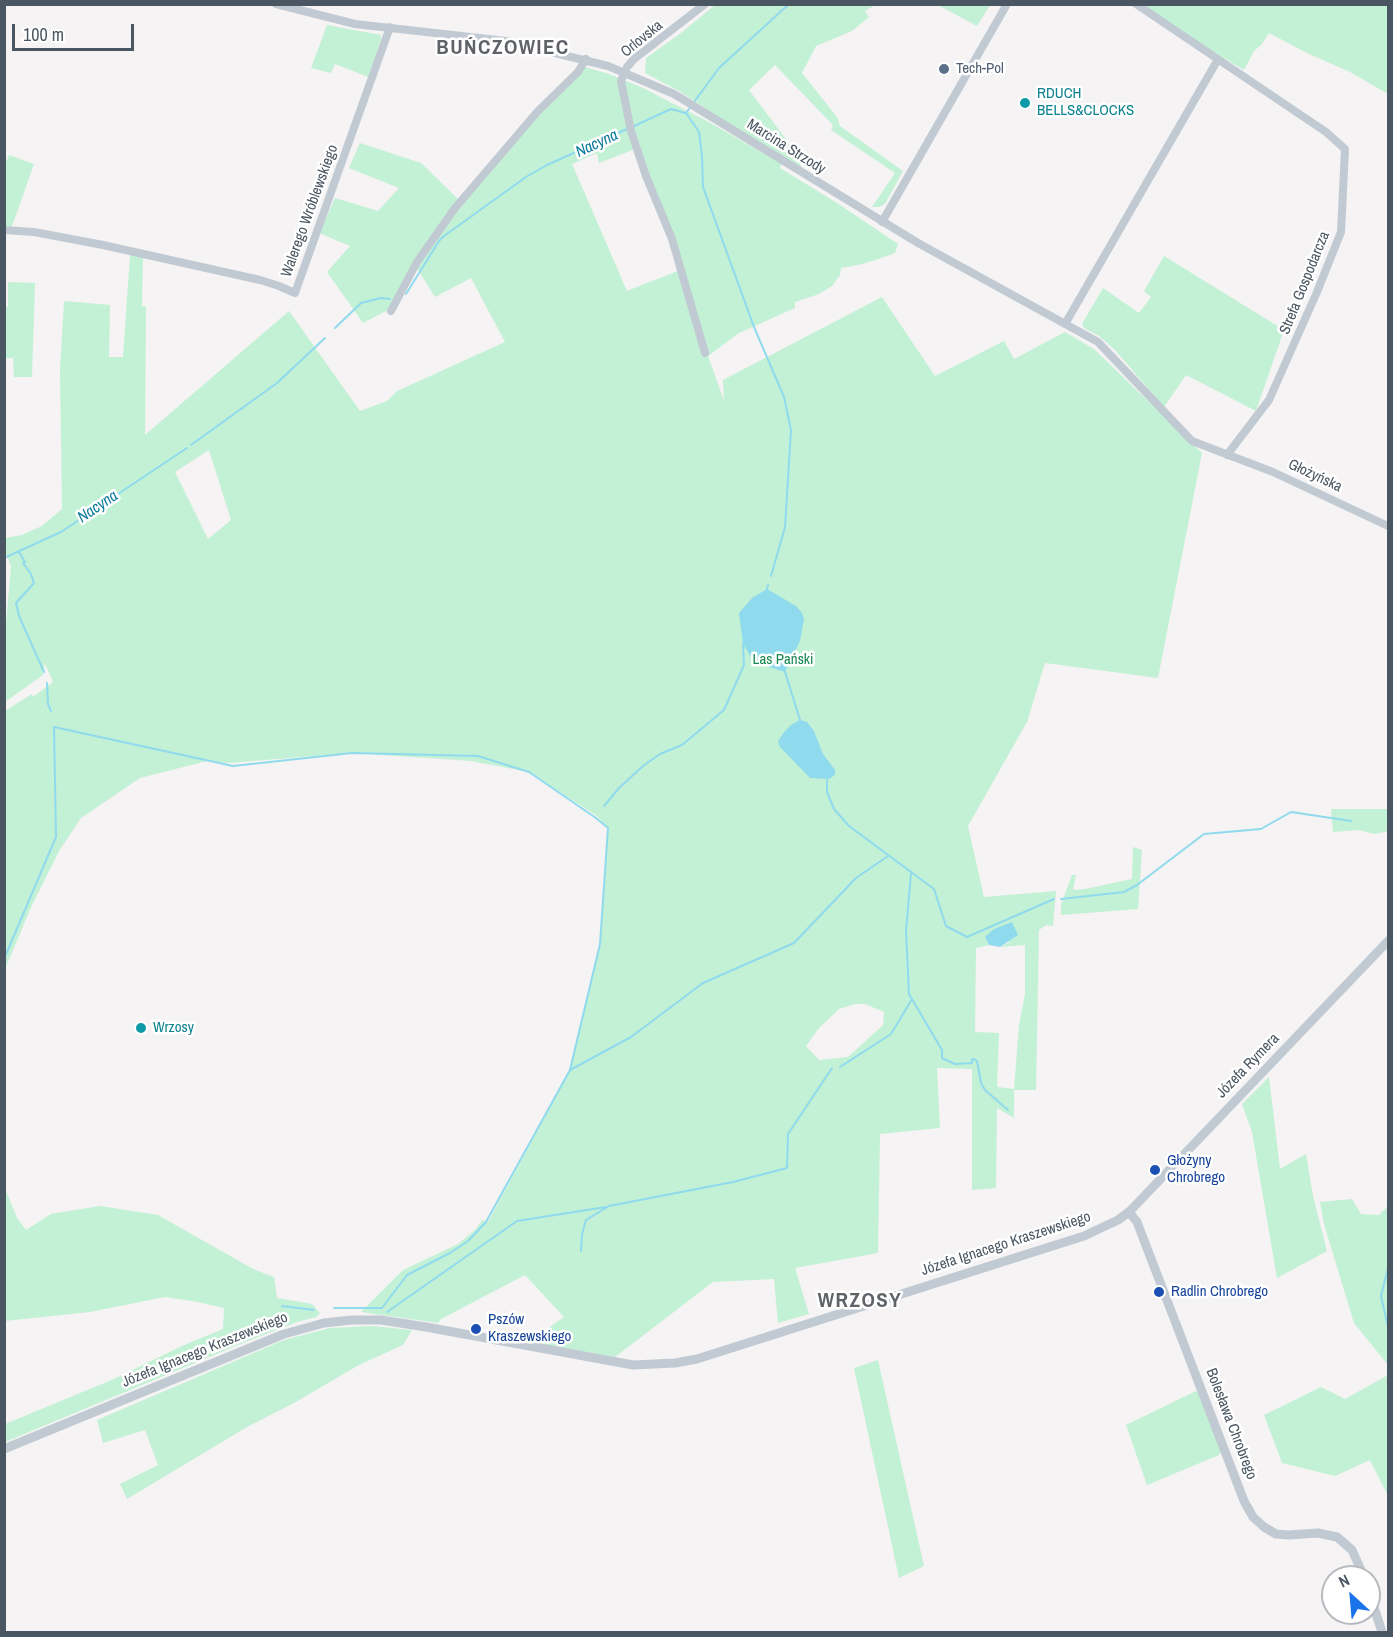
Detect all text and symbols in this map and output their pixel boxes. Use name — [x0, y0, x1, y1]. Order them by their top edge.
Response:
scale bar — [15, 12, 136, 50]
street label: Orlovska — [617, 17, 667, 61]
text: 100 m — [23, 22, 64, 47]
district label: BUŃCZOWIEC — [436, 35, 570, 61]
place label: Tech-Pol — [956, 60, 1004, 78]
marker: Tech-Pol — [937, 62, 951, 76]
place label: RDUCH BELLS&CLOCKS — [1037, 85, 1134, 120]
marker: RDUCH BELLS&CLOCKS — [1018, 96, 1032, 110]
street label: Marcina Strzody — [743, 116, 829, 178]
water label: Nacyna — [573, 126, 621, 162]
street label: Walerego Wróblewskiego — [278, 142, 342, 280]
street label: Strefa Gospodarcza — [1276, 229, 1334, 337]
street label: Głożyńska — [1285, 456, 1345, 496]
water label: Nacyna — [74, 487, 122, 527]
park label: Las Pański — [753, 651, 813, 669]
place label: Wrzosy — [153, 1019, 194, 1037]
marker: Wrzosy — [134, 1021, 148, 1035]
street label: Józefa Rymera — [1213, 1030, 1283, 1102]
place label: Głożyny Chrobrego — [1167, 1152, 1225, 1187]
marker: Głożyny Chrobrego — [1148, 1163, 1162, 1177]
street label: Józefa Ignacego Kraszewskiego — [919, 1208, 1093, 1280]
place label: Radlin Chrobrego — [1171, 1283, 1268, 1301]
marker: Radlin Chrobrego — [1152, 1285, 1166, 1299]
district label: WRZOSY — [818, 1288, 902, 1314]
street label: Józefa Ignacego Kraszewskiego — [120, 1308, 290, 1392]
place label: Pszów Kraszewskiego — [488, 1311, 571, 1346]
marker: Pszów Kraszewskiego — [469, 1322, 483, 1336]
street label: Bolesława Chrobrego — [1202, 1366, 1260, 1482]
north arrow — [1321, 1565, 1381, 1625]
text: N — [1335, 1569, 1353, 1593]

